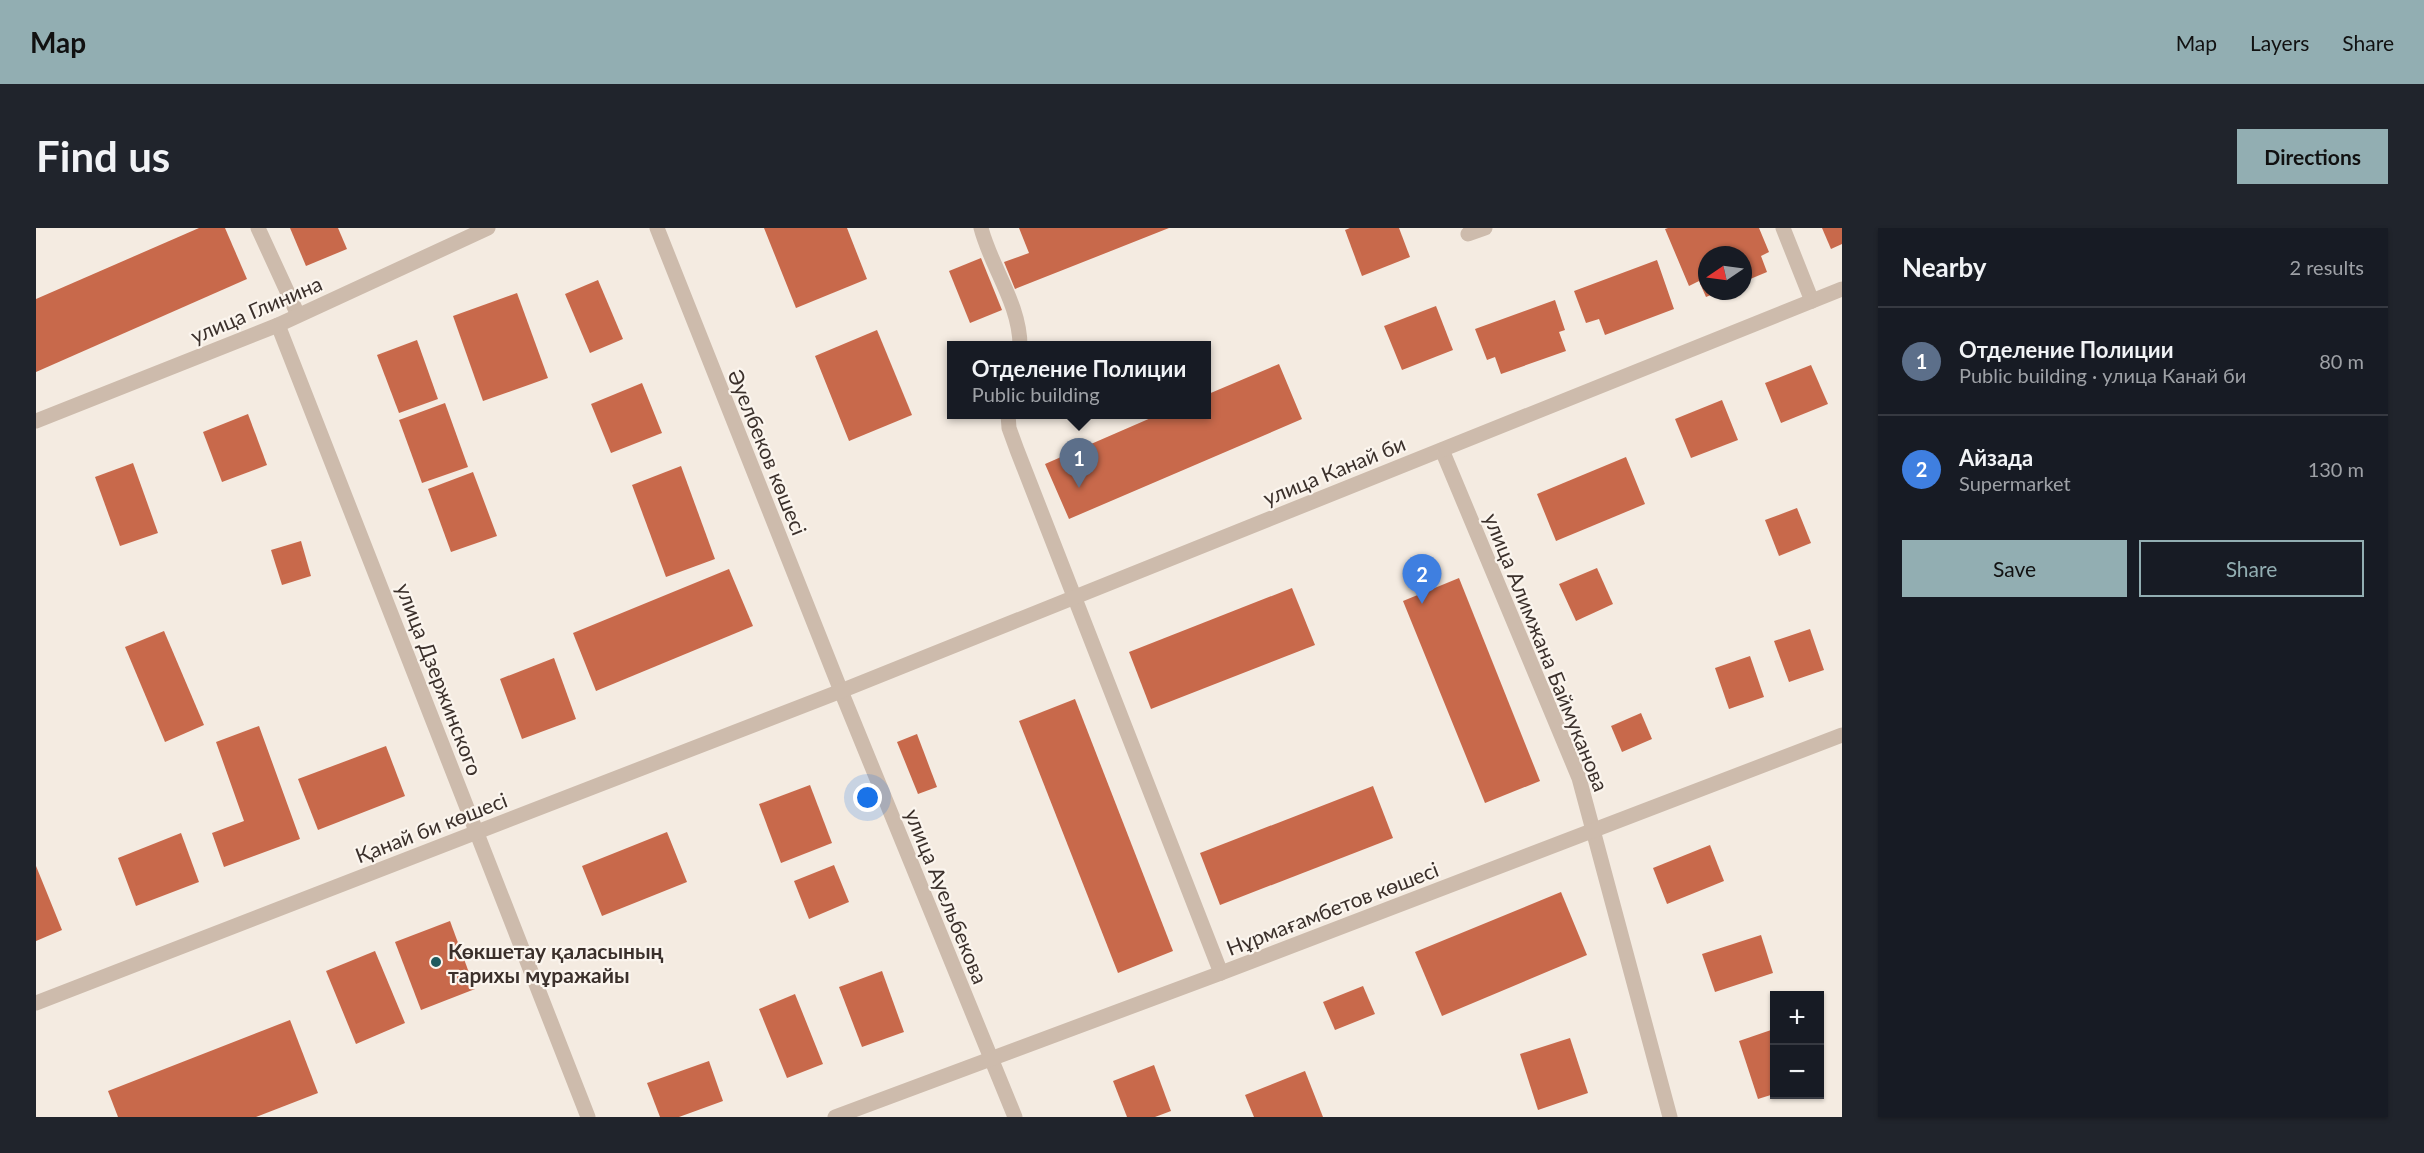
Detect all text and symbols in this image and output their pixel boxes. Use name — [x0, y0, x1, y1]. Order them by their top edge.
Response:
text: Map — [30, 25, 86, 59]
text: Map — [2176, 30, 2217, 55]
text: Layers — [2250, 30, 2309, 55]
text: Share — [2342, 30, 2394, 55]
button: Directions — [2237, 129, 2388, 184]
text: Find us — [36, 131, 170, 181]
north arrow — [1698, 246, 1752, 300]
text: Nearby — [1902, 251, 1987, 283]
text: 2 results — [2289, 255, 2364, 279]
street label: улица Глинина — [186, 270, 326, 348]
text: Отделение Полиции — [1959, 336, 2173, 363]
popup — [947, 341, 1211, 419]
text: 1 — [1916, 349, 1927, 373]
text: 80 m — [2319, 349, 2364, 373]
text: Отделение Полиции — [972, 355, 1186, 382]
text: Public building · улица Канай би — [1959, 363, 2246, 387]
street label: Әуелбеков көшесі — [723, 366, 813, 538]
text: Public building — [972, 382, 1100, 406]
street label: улица Канай би — [1259, 430, 1409, 510]
pin: 1 — [1060, 438, 1098, 488]
text: Айзада — [1959, 444, 2033, 471]
text: 2 — [1916, 457, 1927, 481]
text: 130 m — [2308, 457, 2364, 481]
text: Supermarket — [1959, 471, 2071, 495]
street label: улица Алимжана Баймуканова — [1480, 509, 1614, 795]
button: Save — [1902, 540, 2127, 597]
button: Share — [2139, 540, 2364, 597]
pin: 2 — [1402, 554, 1442, 604]
street label: улица Дзержинского — [392, 579, 488, 779]
your location — [853, 783, 882, 812]
street label: Қанай би көшесі — [352, 787, 510, 867]
street label: улица Ауельбекова — [900, 805, 994, 987]
street label: Нұрмағамбетов көшесі — [1222, 856, 1442, 960]
place label: Көкшетау қаласының тарихы мұражайы — [448, 938, 664, 987]
marker: Көкшетау қаласының тарихы мұражайы — [429, 955, 443, 969]
map controls — [1770, 991, 1824, 1099]
button: + — [1770, 991, 1824, 1045]
button: − — [1770, 1045, 1824, 1099]

